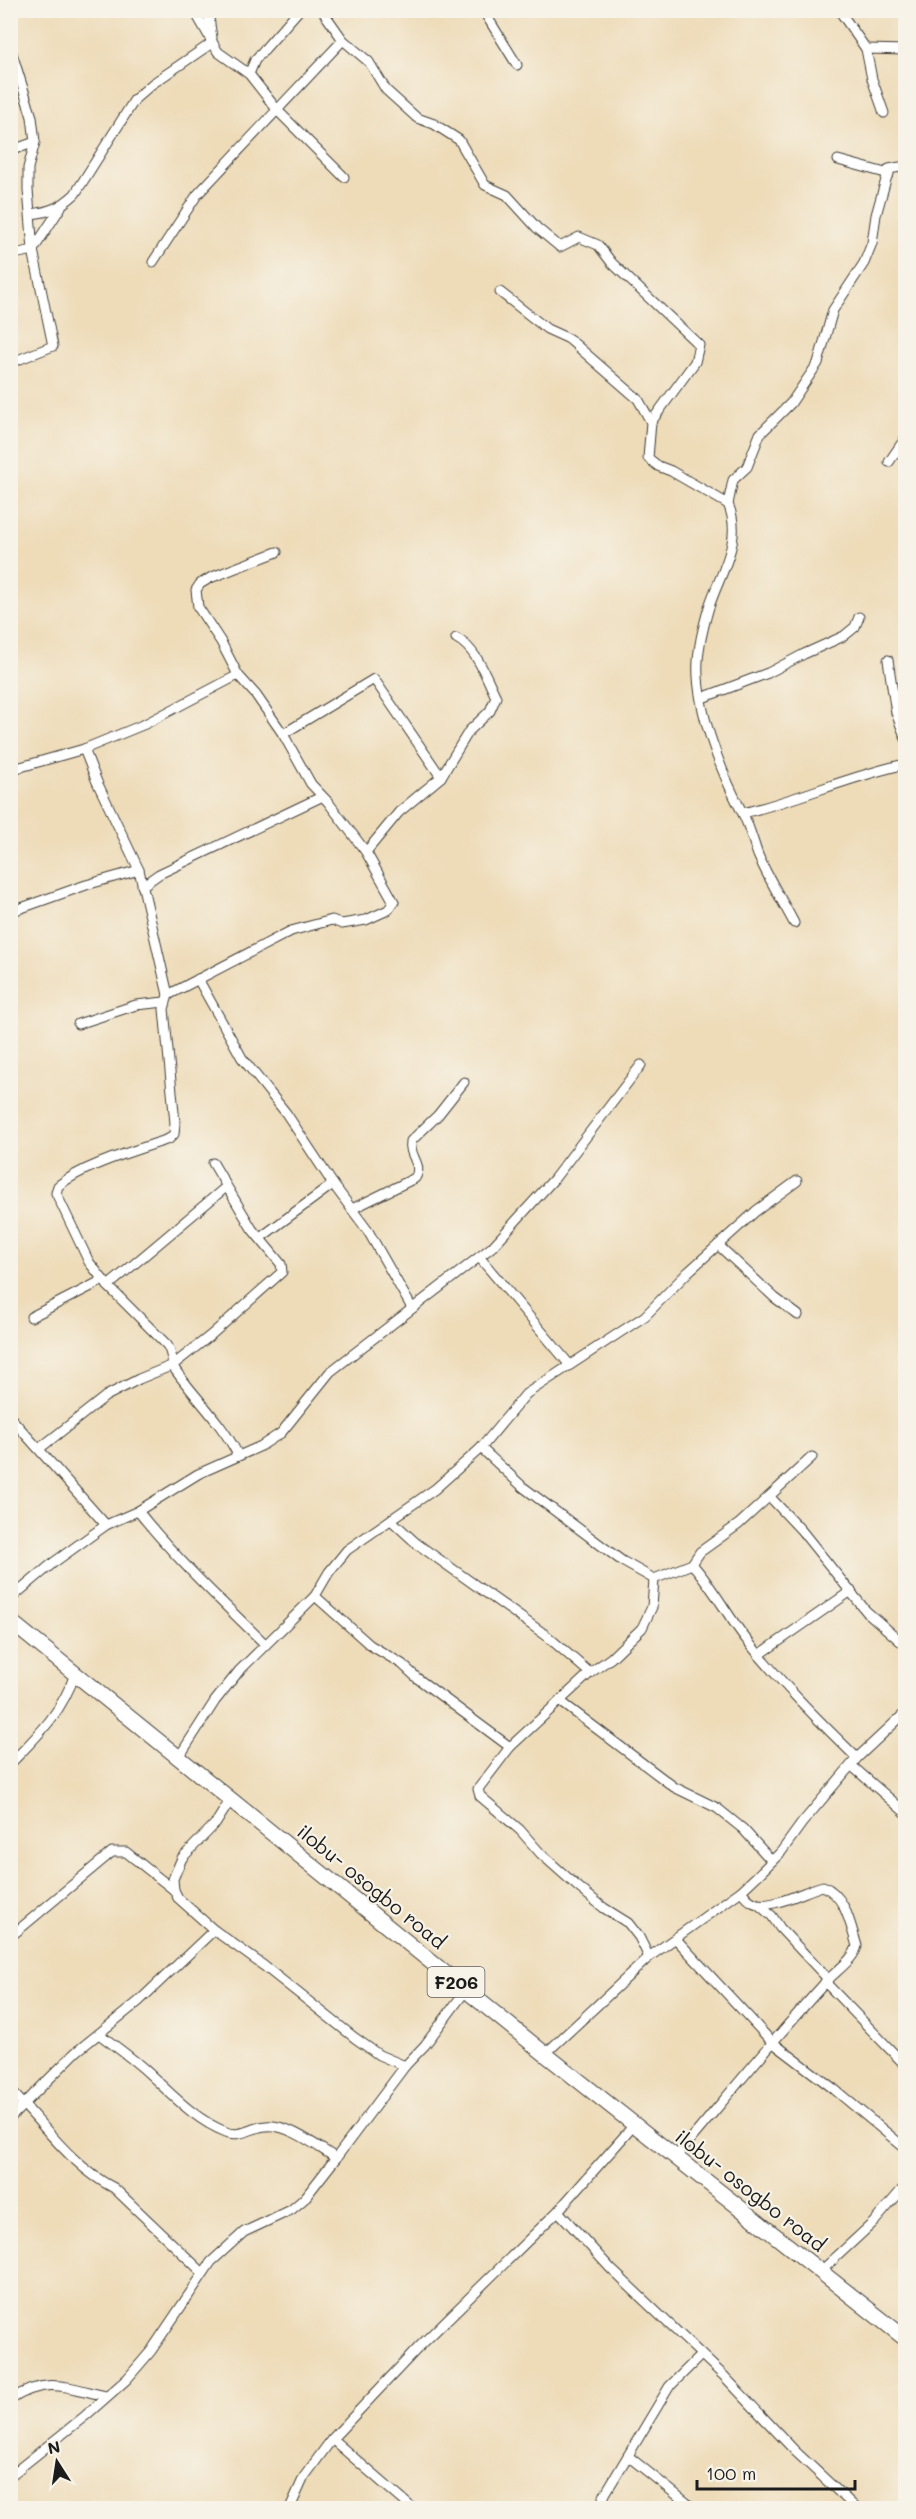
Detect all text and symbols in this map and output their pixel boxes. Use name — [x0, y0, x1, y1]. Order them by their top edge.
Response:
street label: ilobu- osogbo road — [292, 1818, 452, 1954]
road number: F206 — [428, 1967, 484, 1997]
street label: ilobu- osogbo road — [670, 2123, 832, 2257]
north arrow — [27, 2432, 87, 2492]
text: N — [46, 2435, 62, 2458]
scale bar — [697, 2453, 854, 2491]
text: 100 m — [706, 2461, 756, 2485]

